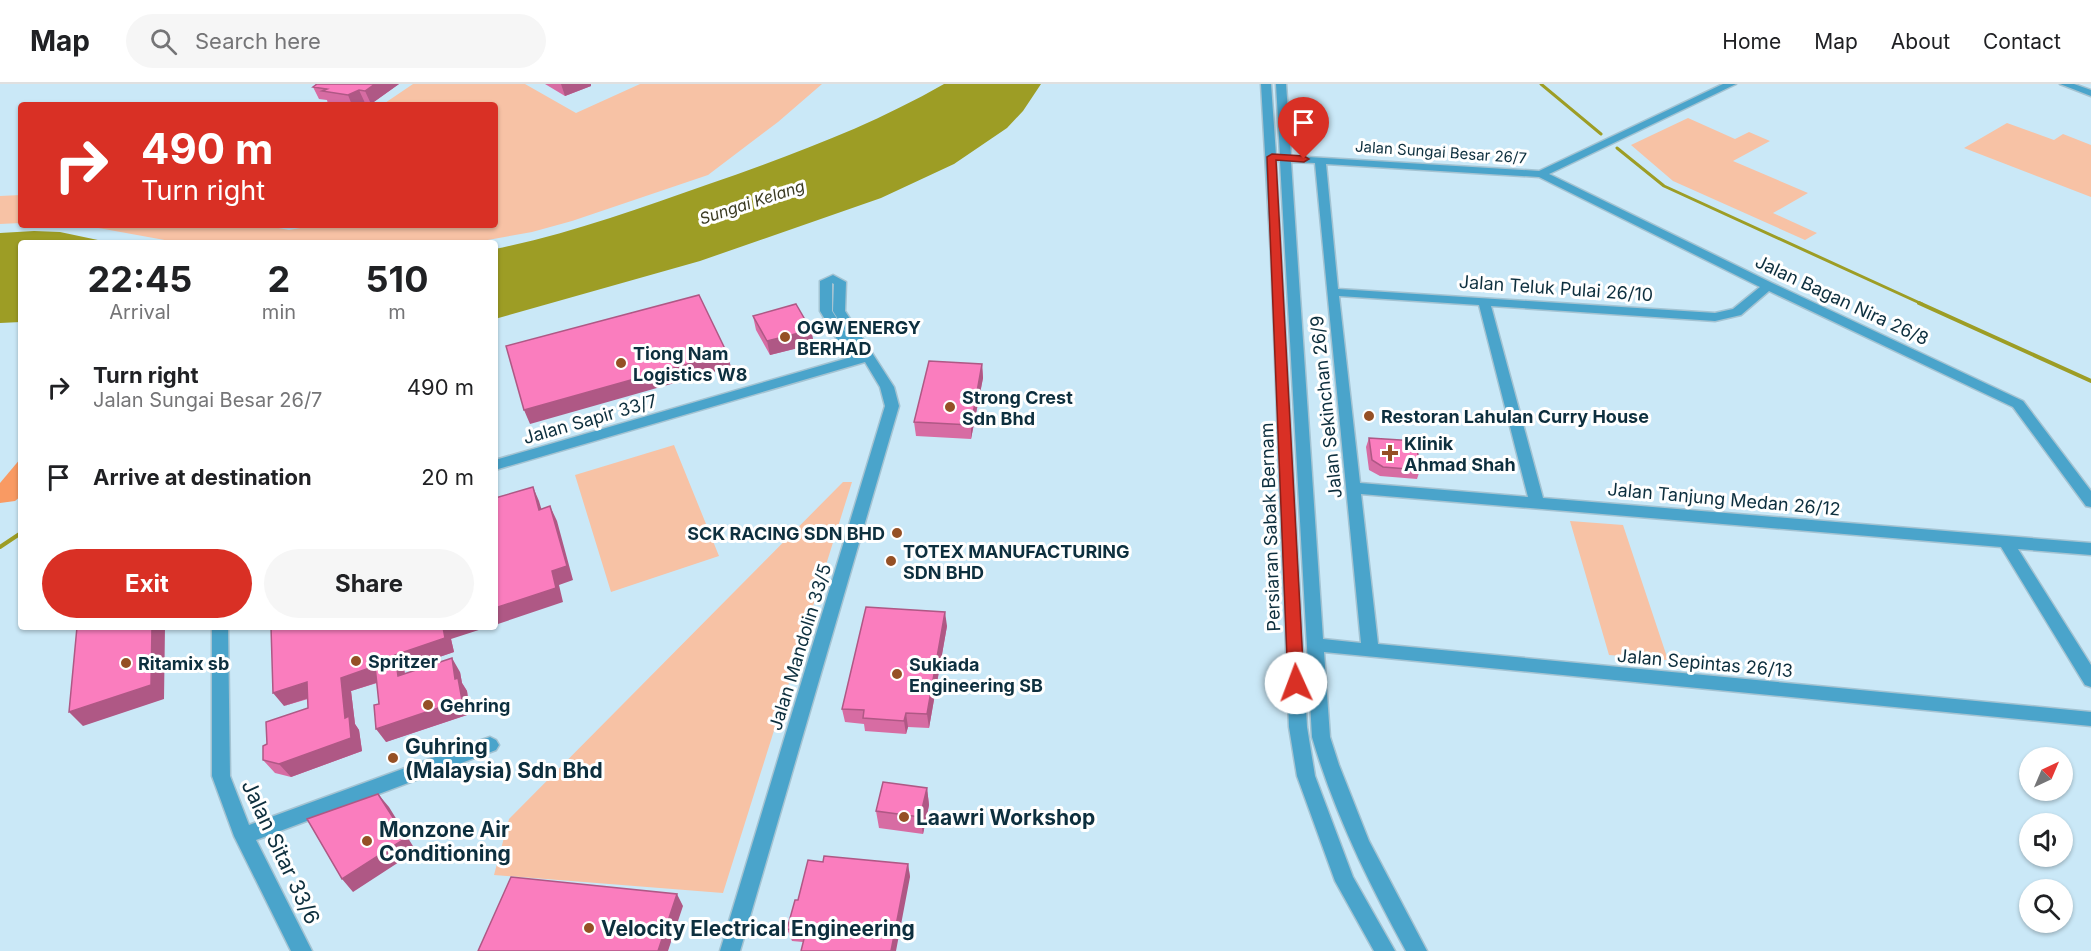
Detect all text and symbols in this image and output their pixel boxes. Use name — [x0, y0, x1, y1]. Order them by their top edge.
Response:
search box — [126, 14, 546, 68]
text: Map — [30, 24, 90, 58]
icon: search — [147, 25, 180, 58]
text: Search here — [195, 28, 321, 54]
text: Home — [1722, 29, 1781, 54]
text: Map — [1814, 29, 1858, 54]
text: About — [1891, 29, 1950, 54]
text: Contact — [1983, 29, 2061, 54]
pin — [1278, 97, 1329, 159]
icon: arrive — [1287, 106, 1320, 139]
text: 490 m — [141, 123, 273, 174]
icon: right — [42, 126, 120, 204]
street label: Jalan Sungai Besar 26/7 — [1355, 137, 1527, 167]
text: Turn right — [141, 174, 265, 207]
water label: Sungai Kelang — [697, 176, 807, 228]
street label: Jalan Bagan Nira 26/8 — [1752, 251, 1932, 349]
text: 22:45 — [88, 257, 192, 301]
text: 2 — [268, 257, 290, 301]
text: 510 — [366, 257, 428, 301]
street label: Jalan Teluk Pulai 26/10 — [1458, 271, 1654, 305]
text: Arrival — [109, 300, 171, 324]
text: min — [262, 300, 296, 324]
text: m — [388, 300, 406, 324]
street label: Jalan Sekinchan 26/9 — [1306, 314, 1346, 500]
place label: OGW ENERGY BERHAD — [797, 317, 921, 359]
marker: OGW ENERGY BERHAD — [778, 330, 792, 344]
place label: Tiong Nam Logistics W8 — [633, 343, 747, 385]
marker: Tiong Nam Logistics W8 — [614, 356, 628, 370]
text: Turn right — [93, 362, 199, 388]
icon: right — [42, 371, 75, 404]
text: 490 m — [407, 374, 474, 400]
place label: Strong Crest Sdn Bhd — [962, 387, 1073, 429]
text: Jalan Sungai Besar 26/7 — [93, 388, 322, 412]
street label: Jalan Sapir 33/7 — [521, 390, 659, 448]
marker: Strong Crest Sdn Bhd — [943, 400, 957, 414]
place label: Restoran Lahulan Curry House — [1381, 406, 1649, 427]
marker: Restoran Lahulan Curry House — [1362, 409, 1376, 423]
street label: Persiaran Sabak Bernam — [1256, 422, 1284, 632]
place label: Klinik Ahmad Shah — [1404, 433, 1516, 475]
marker: Klinik Ahmad Shah — [1381, 444, 1399, 462]
icon: arrive — [42, 461, 75, 494]
text: Arrive at destination — [93, 464, 312, 490]
text: 20 m — [421, 464, 474, 490]
street label: Jalan Tanjung Medan 26/12 — [1607, 478, 1841, 520]
place label: SCK RACING SDN BHD — [687, 523, 885, 544]
marker: SCK RACING SDN BHD — [890, 526, 904, 540]
place label: TOTEX MANUFACTURING SDN BHD — [903, 541, 1130, 583]
button: Exit — [42, 549, 252, 618]
button: Share — [264, 549, 474, 618]
marker: TOTEX MANUFACTURING SDN BHD — [884, 554, 898, 568]
street label: Jalan Mandolin 33/5 — [765, 561, 835, 733]
street label: Jalan Sepintas 26/13 — [1616, 645, 1794, 681]
place label: Spritzer — [368, 651, 438, 672]
position arrow — [1264, 651, 1328, 715]
place label: Ritamix sb — [138, 653, 229, 674]
marker: Spritzer — [349, 654, 363, 668]
place label: Sukiada Engineering SB — [909, 654, 1043, 696]
marker: Ritamix sb — [119, 656, 133, 670]
marker: Sukiada Engineering SB — [890, 667, 904, 681]
place label: Gehring — [440, 695, 510, 716]
marker: Gehring — [421, 698, 435, 712]
place label: Guhring (Malaysia) Sdn Bhd — [405, 734, 603, 783]
north arrow — [2019, 747, 2073, 801]
map controls — [2019, 747, 2073, 933]
marker: Guhring (Malaysia) Sdn Bhd — [386, 751, 400, 765]
street label: Jalan Sitar 33/6 — [237, 776, 325, 928]
place label: Laawri Workshop — [916, 805, 1095, 830]
marker: Laawri Workshop — [897, 810, 911, 824]
button: sound — [2019, 813, 2073, 867]
place label: Monzone Air Conditioning — [379, 817, 511, 866]
marker: Monzone Air Conditioning — [360, 834, 374, 848]
button: search — [2019, 879, 2073, 933]
place label: Velocity Electrical Engineering — [601, 916, 915, 941]
marker: Velocity Electrical Engineering — [582, 921, 596, 935]

